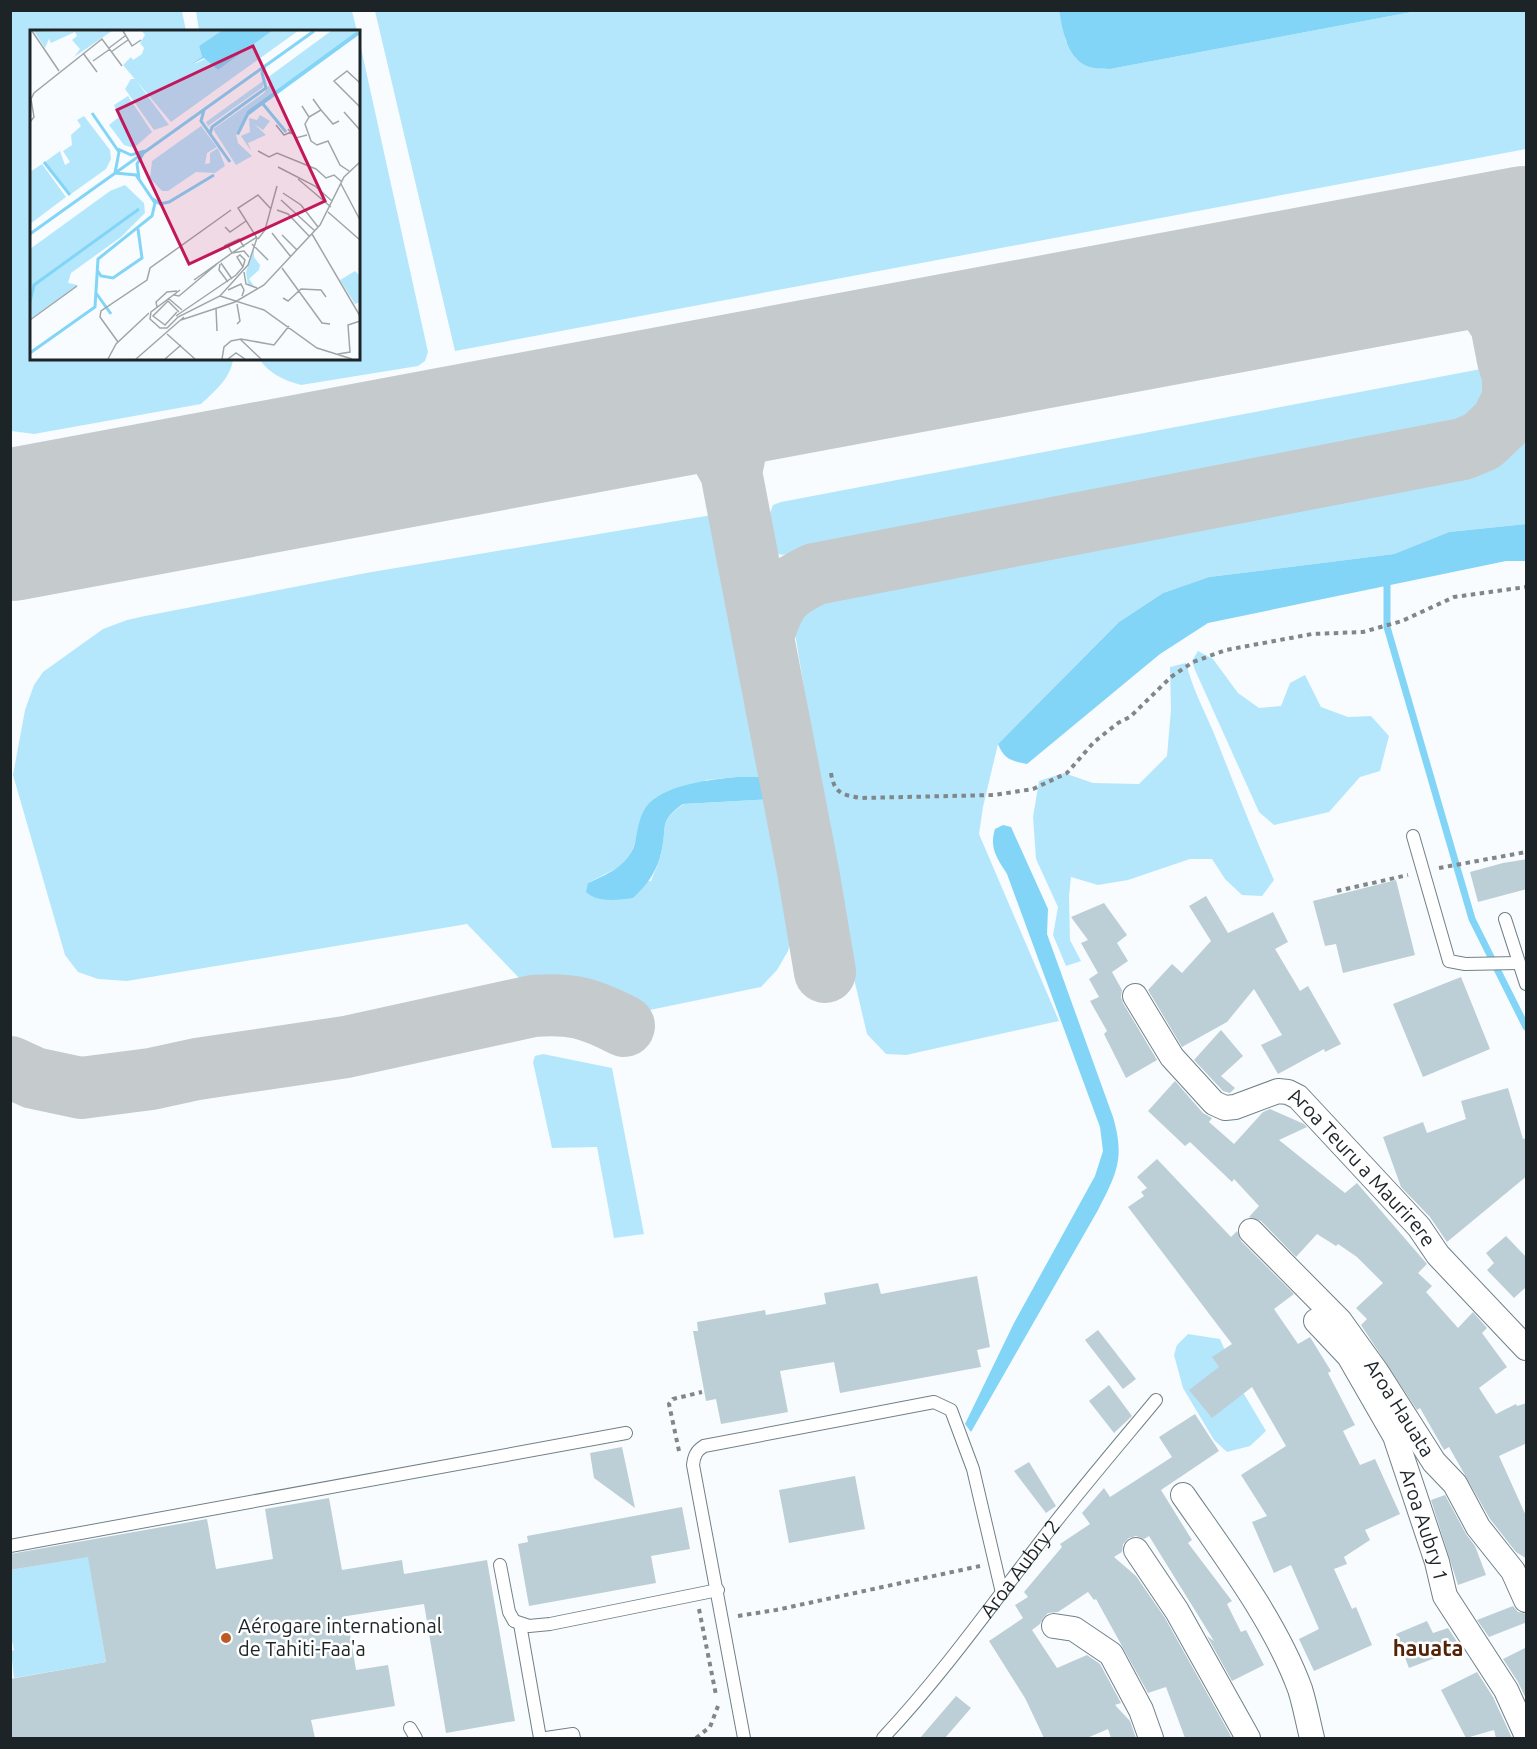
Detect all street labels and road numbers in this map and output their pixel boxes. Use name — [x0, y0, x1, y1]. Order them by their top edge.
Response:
street label: Aroa Teuru a Maurirere — [1286, 1083, 1441, 1251]
street label: Aroa Hauata — [1360, 1354, 1440, 1461]
street label: Aroa Aubry 1 — [1396, 1466, 1453, 1583]
street label: Aroa Aubry 2 — [975, 1515, 1064, 1622]

